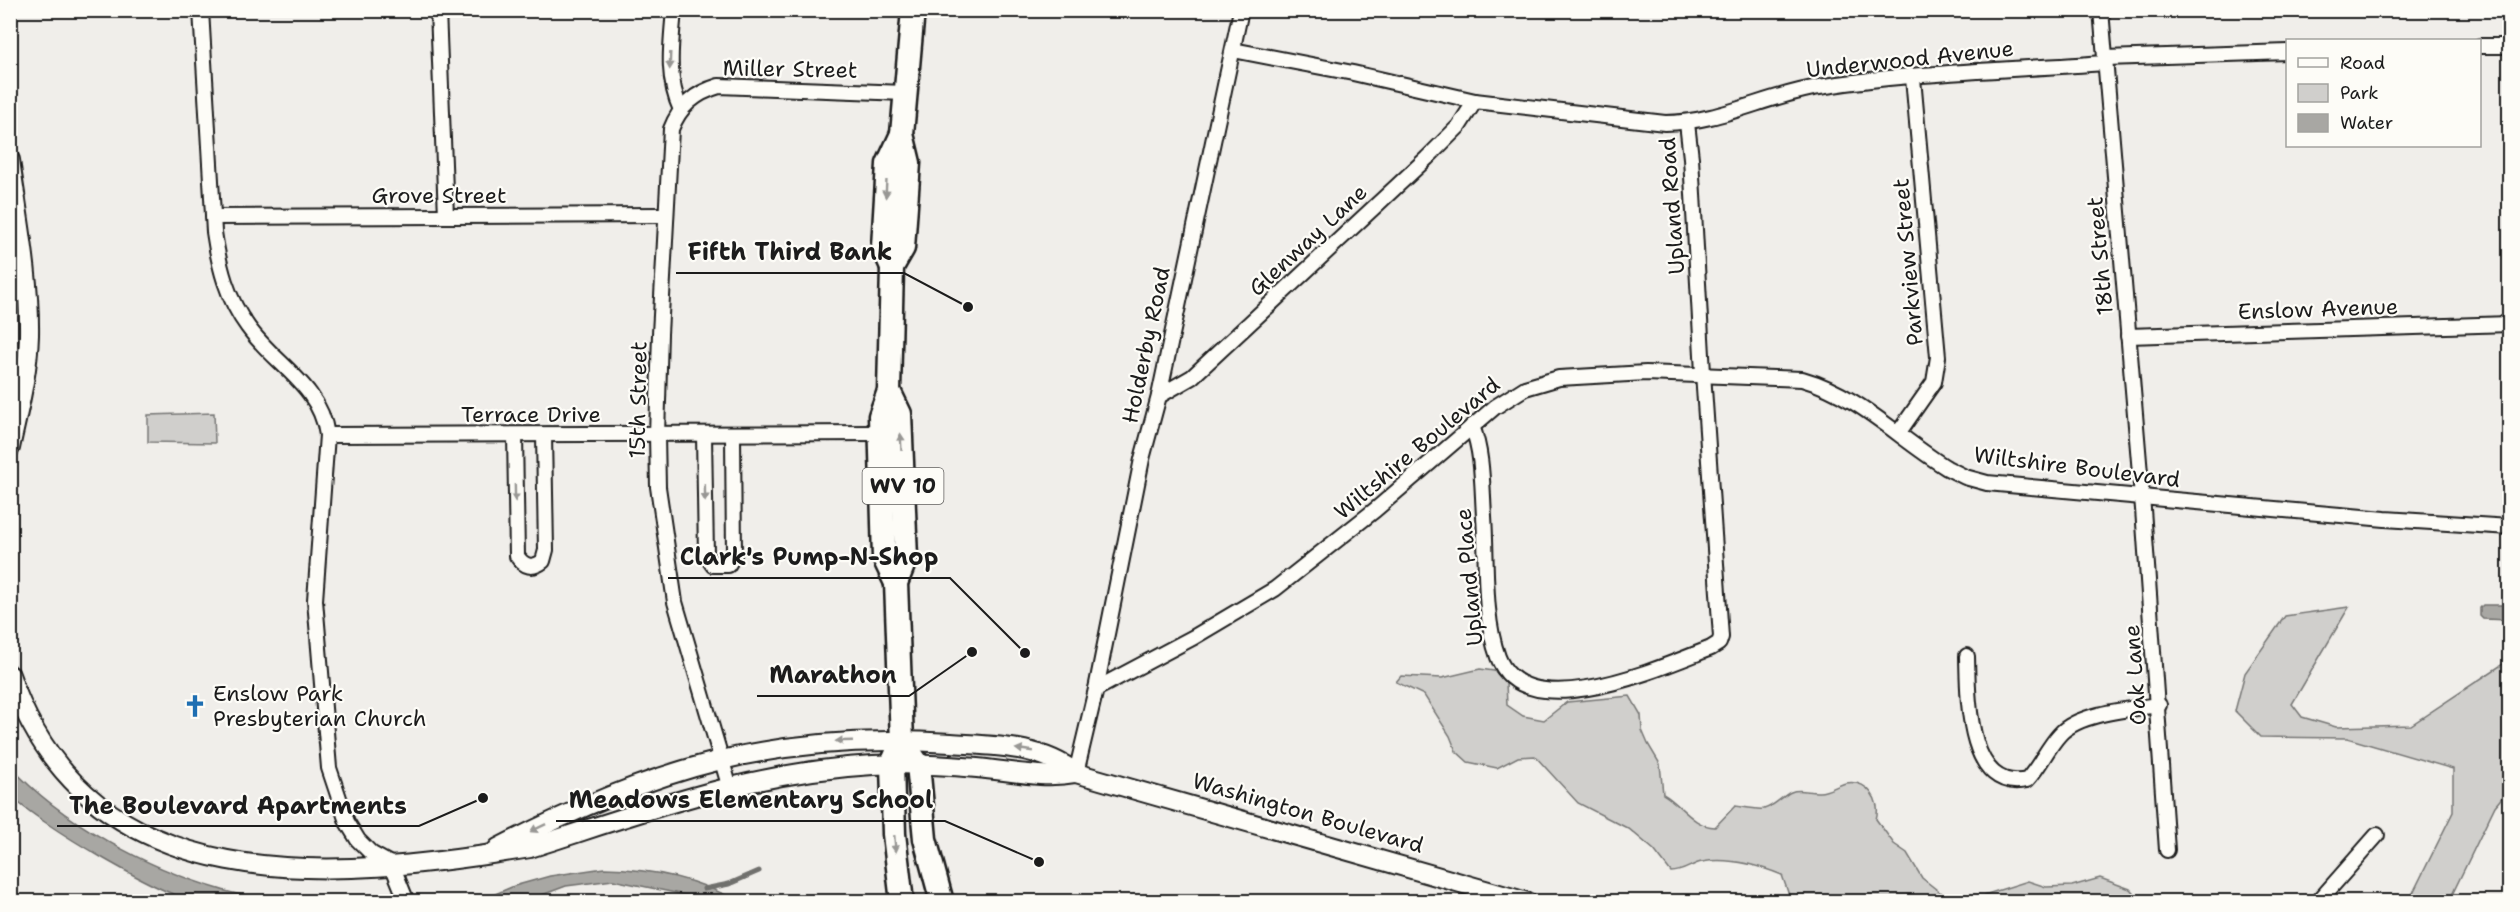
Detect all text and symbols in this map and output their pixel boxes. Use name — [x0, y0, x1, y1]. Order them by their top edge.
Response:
street label: Underwood Avenue — [1805, 34, 2015, 84]
legend — [2286, 39, 2481, 147]
text: Road — [2340, 51, 2385, 75]
one-way arrow — [666, 52, 675, 71]
street label: Miller Street — [722, 53, 858, 85]
text: Park — [2340, 81, 2379, 105]
text: Water — [2340, 111, 2393, 135]
street label: Upland Road — [1653, 136, 1691, 276]
street label: Parkview Street — [1886, 177, 1930, 347]
street label: Glenway Lane — [1243, 178, 1373, 302]
one-way arrow — [882, 180, 891, 199]
street label: Grove Street — [371, 181, 507, 210]
street label: 18th Street — [2080, 195, 2120, 317]
callout: Fifth Third Bank — [676, 231, 904, 273]
text: Fifth Third Bank — [688, 236, 892, 268]
street label: Holderby Road — [1115, 264, 1177, 426]
street label: Enslow Avenue — [2237, 292, 2399, 326]
street label: 15th Street — [622, 341, 654, 459]
street label: Wiltshire Boulevard — [1328, 370, 1506, 526]
street label: Terrace Drive — [461, 400, 601, 429]
one-way arrow — [897, 433, 906, 452]
street label: Wiltshire Boulevard — [1972, 440, 2182, 494]
road number: WV 10 — [862, 468, 944, 504]
one-way arrow — [511, 484, 520, 503]
one-way arrow — [700, 484, 710, 503]
street label: Upland Place — [1449, 507, 1489, 647]
callout: Clark's Pump-N-Shop — [668, 536, 950, 578]
text: Clark's Pump-N-Shop — [680, 541, 938, 573]
street label: Oak Lane — [2117, 624, 2153, 726]
callout: Marathon — [757, 654, 909, 696]
text: Marathon — [769, 659, 897, 691]
place label: Enslow Park Presbyterian Church — [213, 679, 426, 733]
church icon: Enslow Park Presbyterian Church — [182, 693, 208, 719]
one-way arrow — [834, 736, 853, 745]
one-way arrow — [1014, 745, 1033, 754]
street label: Washington Boulevard — [1189, 766, 1427, 860]
callout: Meadows Elementary School — [556, 779, 945, 821]
callout: The Boulevard Apartments — [57, 784, 419, 826]
text: Meadows Elementary School — [569, 784, 933, 816]
text: The Boulevard Apartments — [69, 790, 407, 822]
one-way arrow — [529, 823, 546, 832]
one-way arrow — [890, 834, 900, 853]

